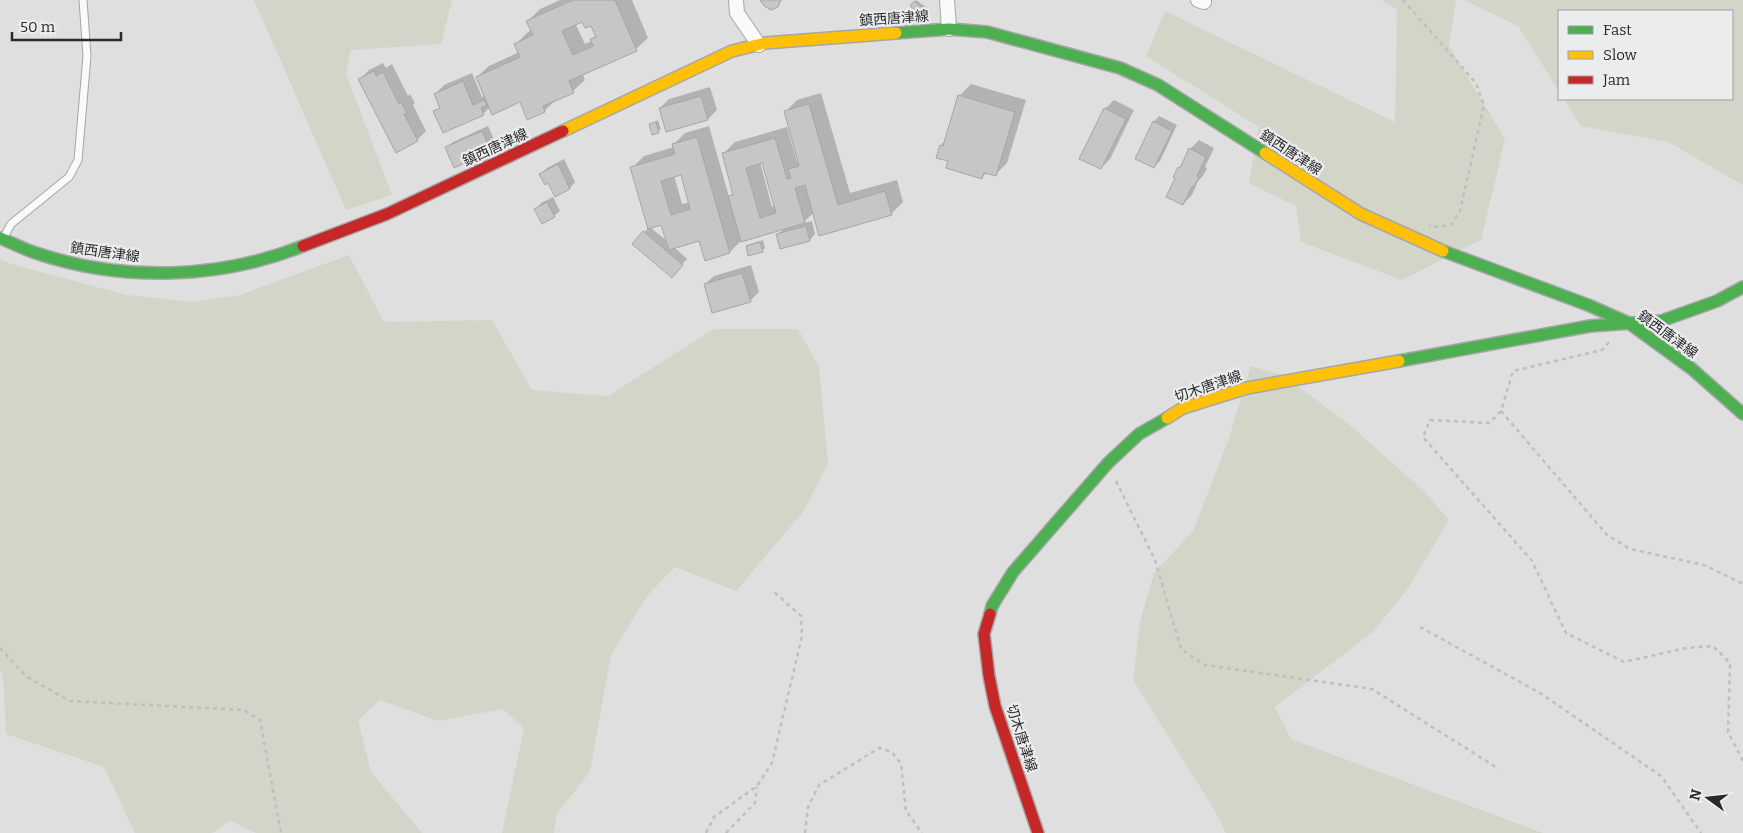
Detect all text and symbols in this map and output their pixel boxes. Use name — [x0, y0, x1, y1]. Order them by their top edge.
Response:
street label: 鎮西唐津線 — [859, 8, 930, 29]
scale bar — [12, 10, 121, 42]
legend — [1558, 10, 1733, 100]
text: 50 m — [20, 18, 56, 36]
text: Fast — [1603, 21, 1632, 39]
text: Slow — [1603, 46, 1638, 64]
text: Jam — [1602, 71, 1631, 89]
street label: 鎮西唐津線 — [460, 125, 531, 170]
street label: 鎮西唐津線 — [1257, 126, 1325, 179]
street label: 鎮西唐津線 — [69, 239, 141, 266]
street label: 鎮西唐津線 — [1634, 307, 1701, 362]
street label: 切木唐津線 — [1172, 367, 1244, 406]
street label: 切木唐津線 — [1003, 702, 1040, 774]
north arrow — [1683, 773, 1733, 823]
text: N — [1686, 787, 1706, 802]

